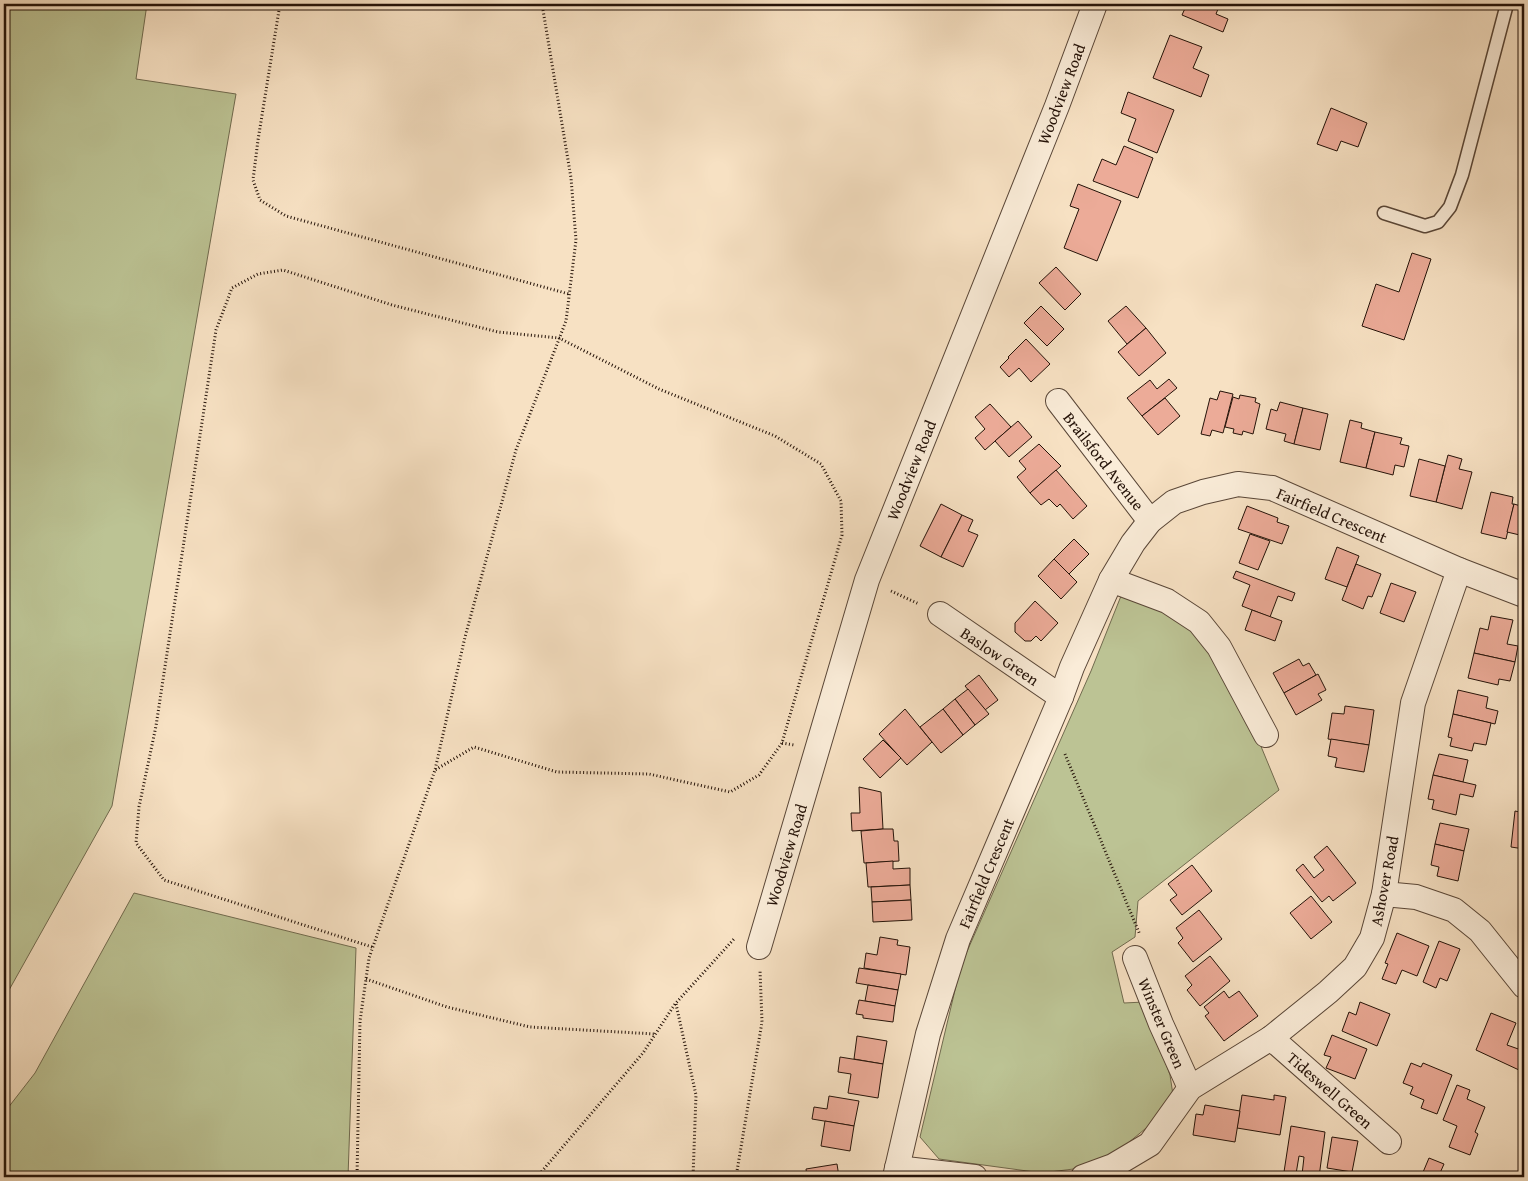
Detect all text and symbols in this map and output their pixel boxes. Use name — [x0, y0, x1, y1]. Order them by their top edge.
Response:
street label: Woodview Road — [1031, 40, 1091, 148]
street label: Brailsford Avenue — [1058, 407, 1150, 515]
street label: Woodview Road — [880, 416, 942, 524]
street label: Fairfield Crescent — [1273, 481, 1391, 549]
street label: Baslow Green — [956, 621, 1044, 691]
street label: Woodview Road — [759, 800, 813, 909]
street label: Fairfield Crescent — [952, 814, 1020, 932]
street label: Ashover Road — [1363, 833, 1405, 928]
street label: Winster Green — [1132, 974, 1192, 1072]
street label: Tideswell Green — [1282, 1046, 1378, 1134]

